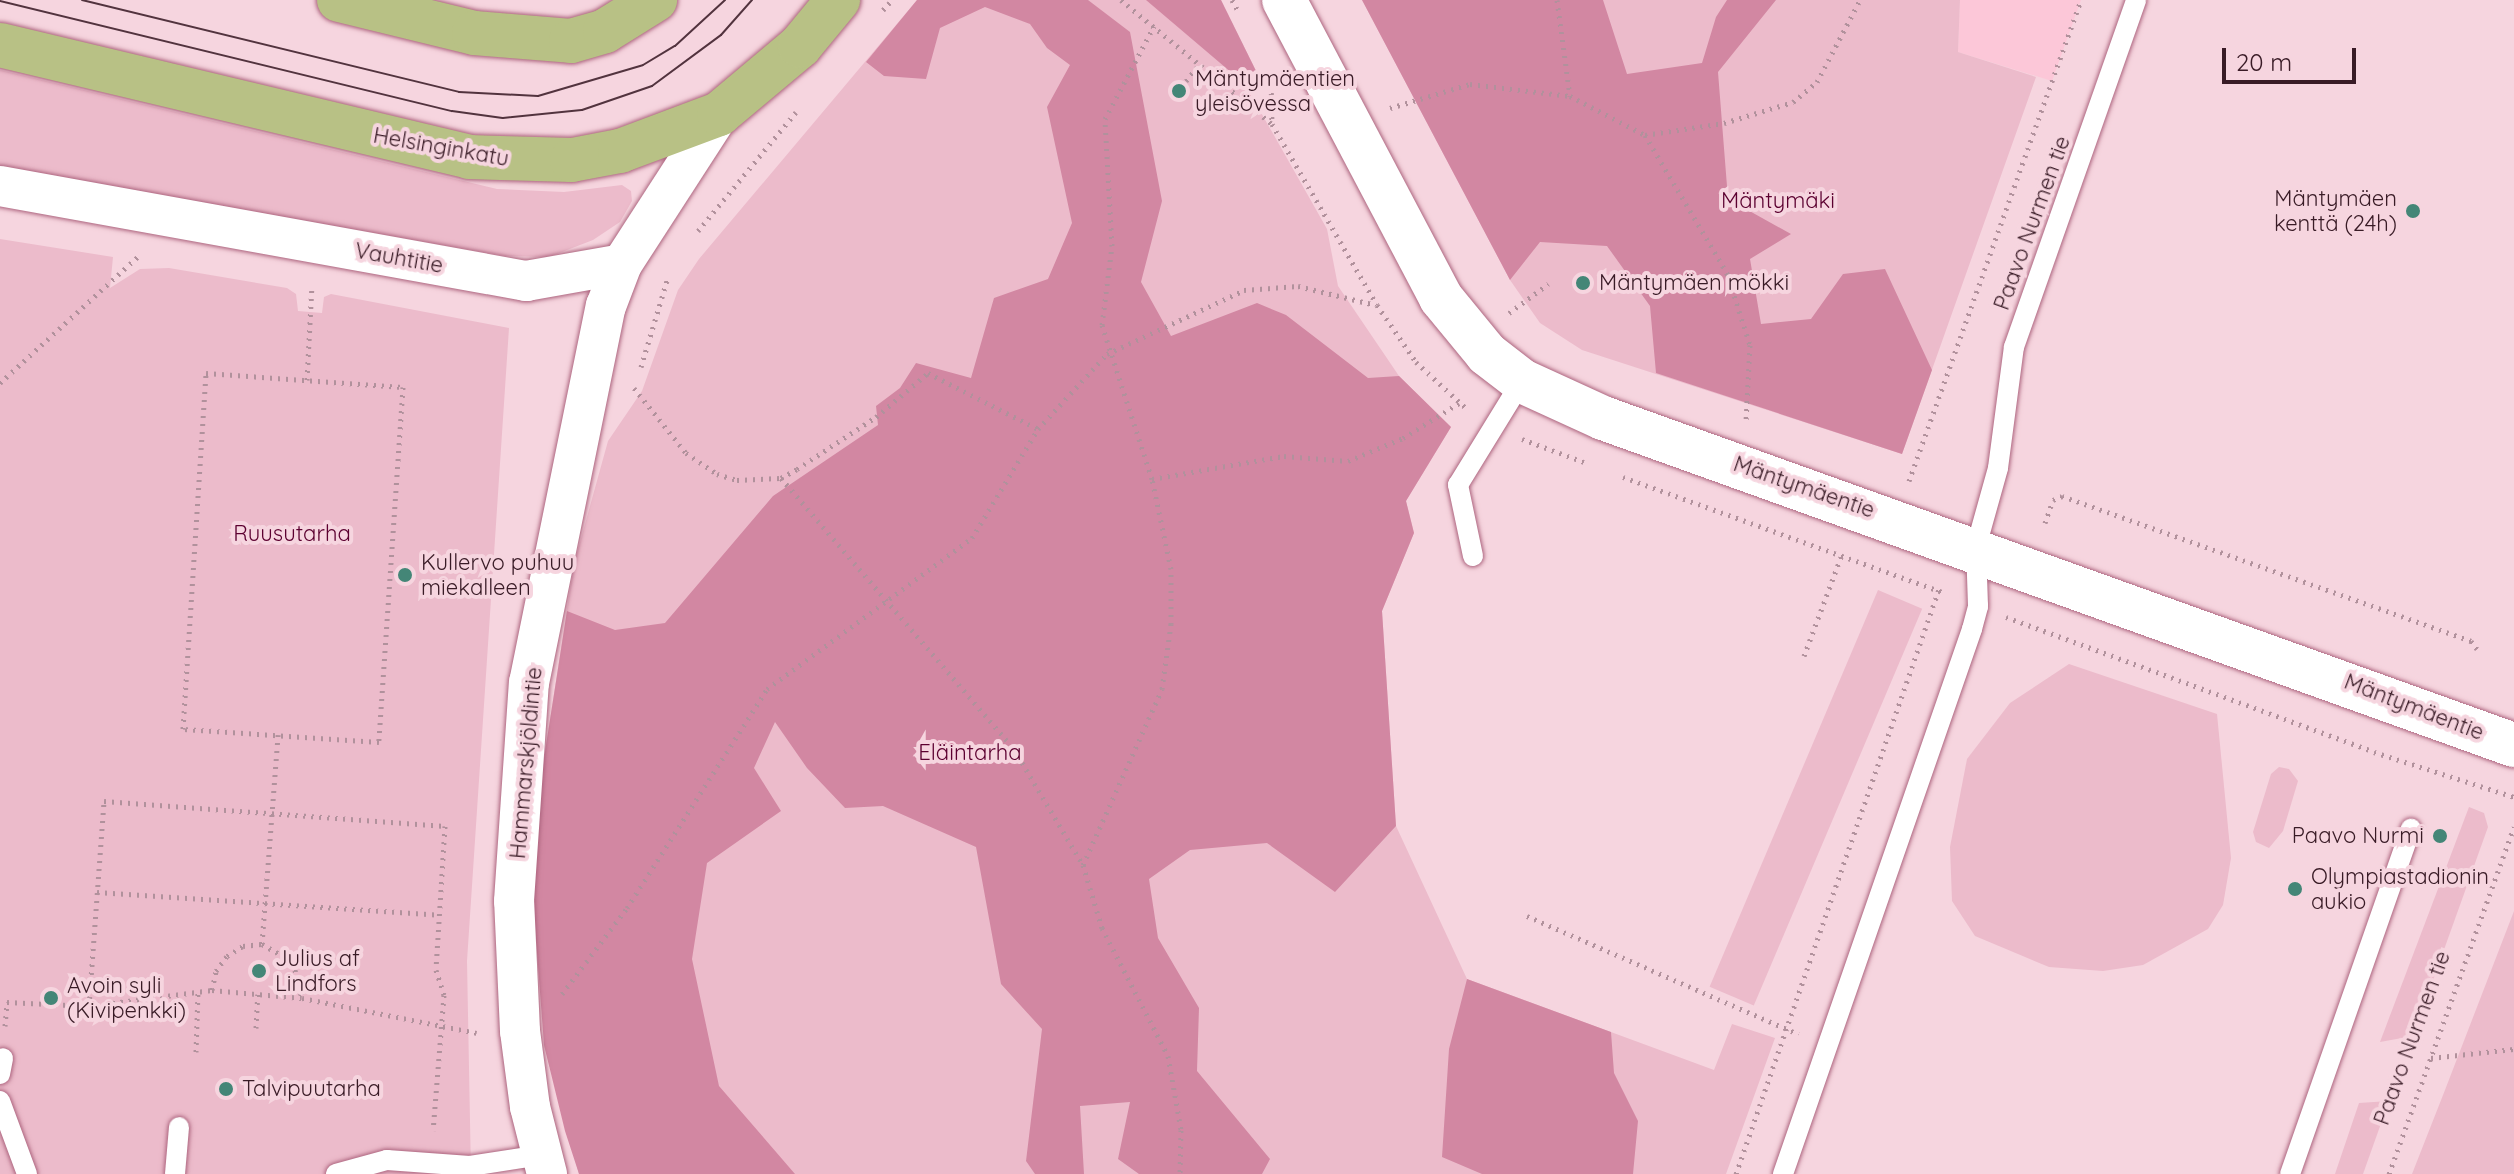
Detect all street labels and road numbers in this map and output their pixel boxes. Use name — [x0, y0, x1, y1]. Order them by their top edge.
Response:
street label: Helsinginkatu — [371, 122, 511, 172]
street label: Paavo Nurmen tie — [1988, 132, 2076, 314]
street label: Vauhtitie — [353, 237, 445, 279]
street label: Mäntymäentie — [1730, 451, 1878, 523]
street label: Hammarskjöldintie — [504, 666, 548, 860]
street label: Mäntymäentie — [2340, 668, 2488, 746]
street label: Paavo Nurmen tie — [2368, 947, 2456, 1129]

